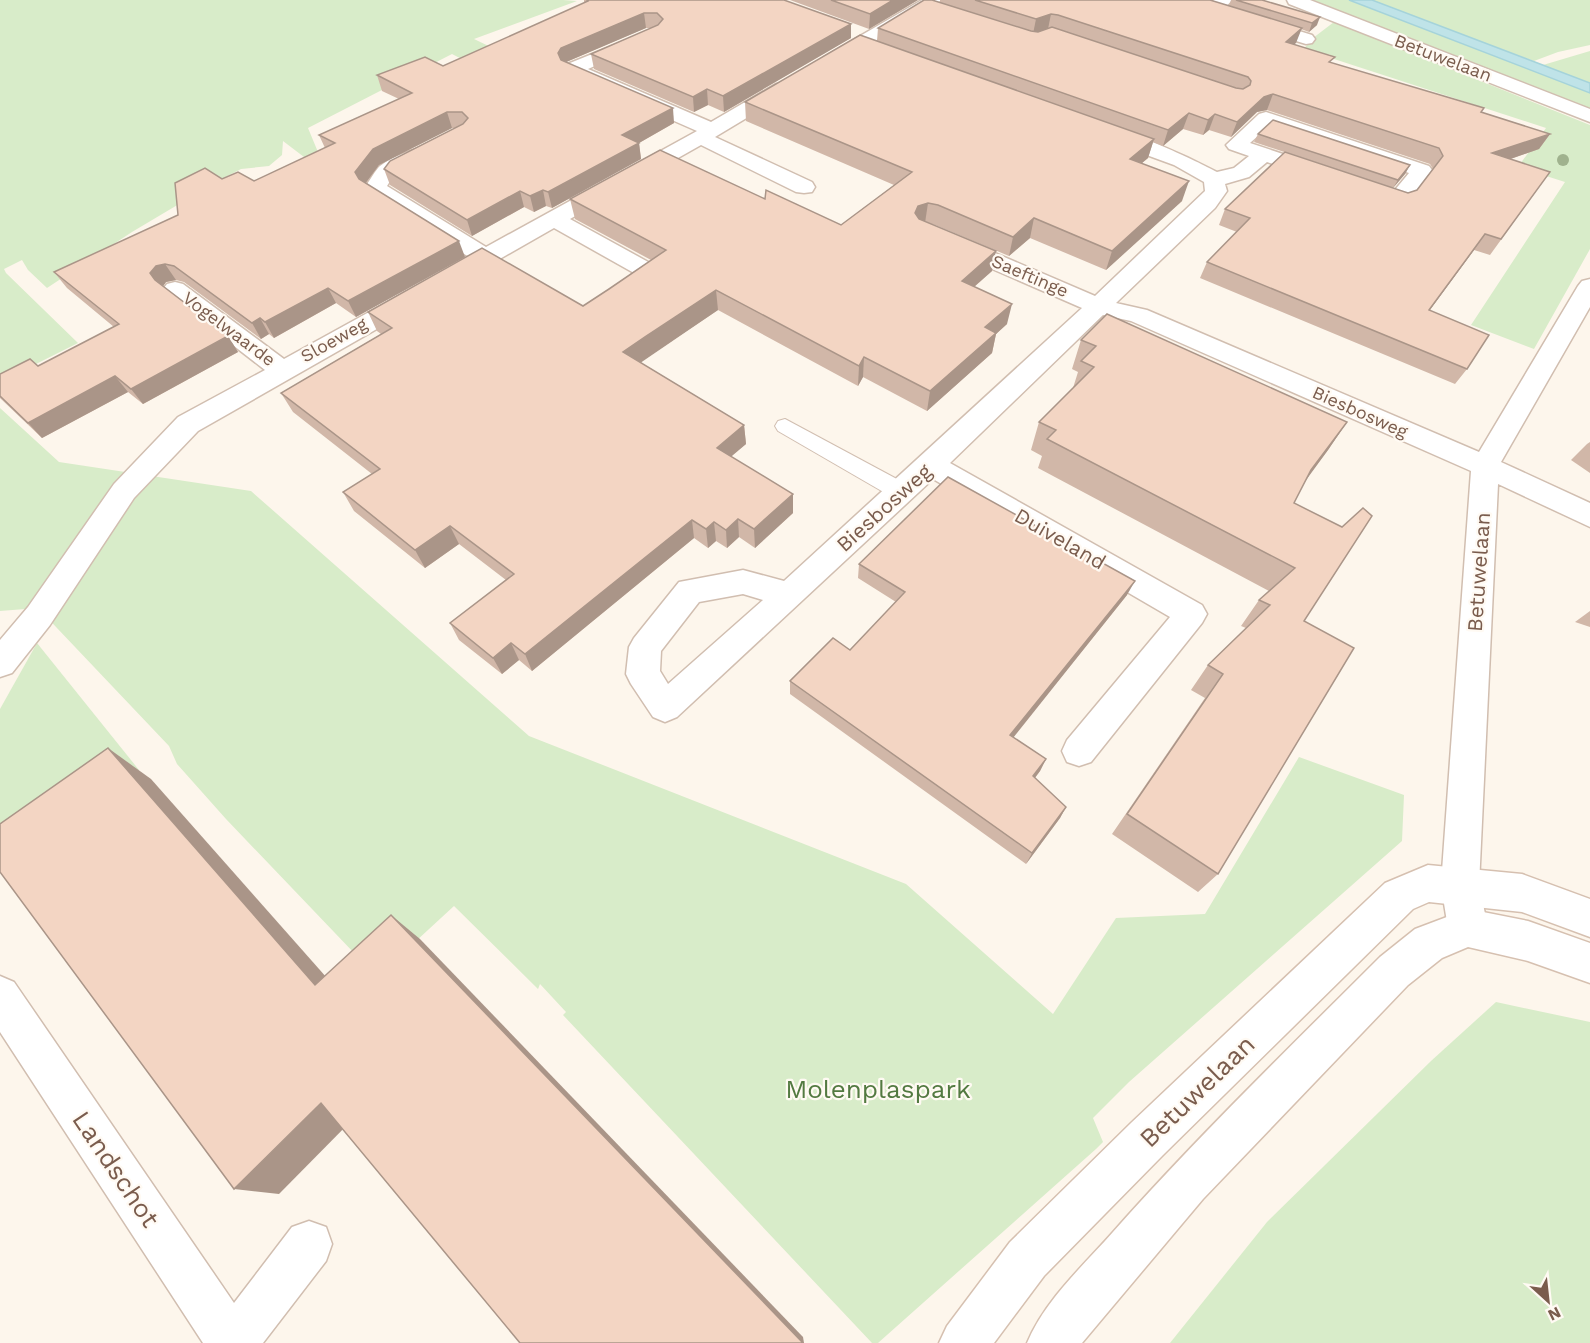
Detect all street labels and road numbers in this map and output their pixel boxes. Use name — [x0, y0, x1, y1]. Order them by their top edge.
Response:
street label: Betuwelaan — [1391, 29, 1495, 86]
street label: Saeftinge — [989, 250, 1072, 301]
street label: Vogelwaarde — [179, 287, 280, 370]
street label: Sloeweg — [297, 313, 371, 366]
street label: Biesbosweg — [1309, 381, 1412, 442]
street label: Biesbosweg — [831, 458, 937, 557]
street label: Duiveland — [1010, 502, 1110, 575]
street label: Betuwelaan — [1462, 511, 1495, 633]
street label: Betuwelaan — [1133, 1029, 1261, 1153]
street label: Landschot — [66, 1105, 166, 1233]

